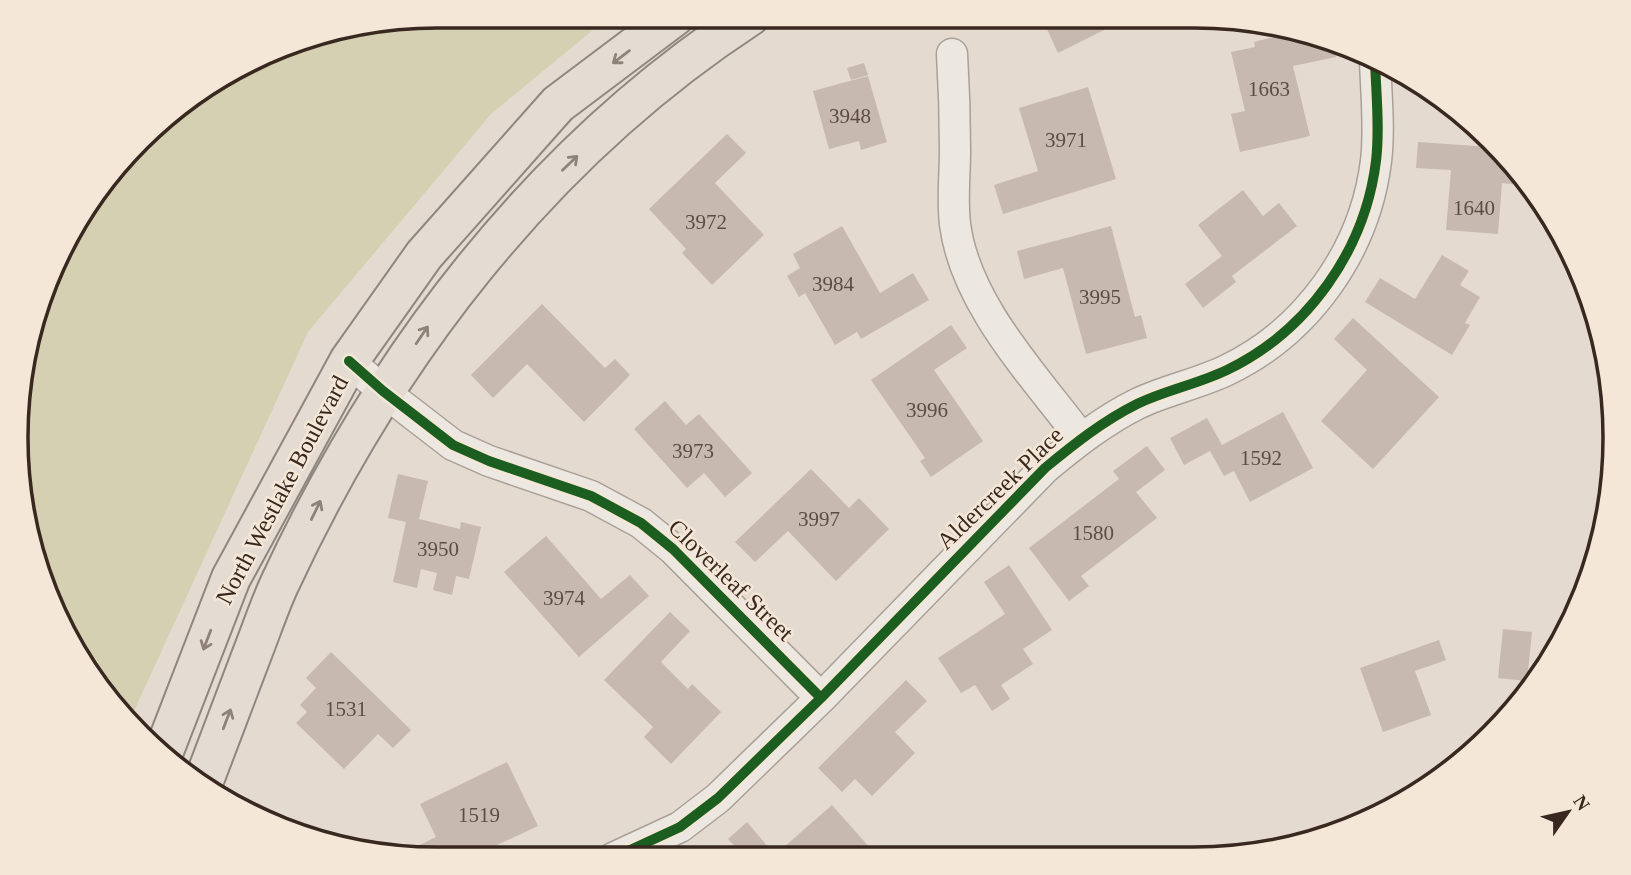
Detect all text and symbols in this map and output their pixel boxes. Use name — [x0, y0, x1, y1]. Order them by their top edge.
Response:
one-way arrow — [612, 50, 631, 64]
house number: 1663 — [1248, 77, 1290, 101]
house number: 3948 — [829, 104, 871, 128]
house number: 3971 — [1045, 128, 1087, 152]
one-way arrow — [561, 154, 578, 171]
house number: 1640 — [1453, 196, 1495, 220]
house number: 3972 — [685, 210, 727, 234]
house number: 3984 — [812, 272, 855, 296]
house number: 3995 — [1079, 285, 1121, 309]
one-way arrow — [415, 326, 429, 345]
street label: North Westlake Boulevard — [211, 371, 353, 609]
house number: 3996 — [906, 398, 948, 422]
street label: Aldercreek Place — [932, 421, 1068, 555]
house number: 3973 — [672, 439, 714, 463]
house number: 1592 — [1240, 446, 1282, 470]
one-way arrow — [309, 500, 323, 521]
house number: 3997 — [798, 507, 840, 531]
street label: Cloverleaf Street — [663, 514, 799, 646]
house number: 1580 — [1072, 521, 1114, 545]
house number: 3950 — [417, 537, 459, 561]
house number: 3974 — [543, 586, 586, 610]
one-way arrow — [200, 629, 212, 650]
house number: 1531 — [325, 697, 367, 721]
one-way arrow — [222, 709, 235, 731]
north arrow — [1533, 777, 1603, 847]
text: N — [1569, 791, 1594, 815]
house number: 1519 — [458, 803, 500, 827]

